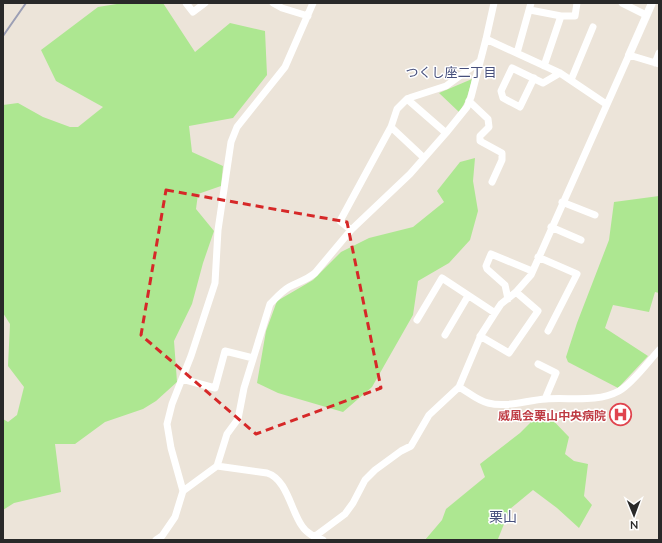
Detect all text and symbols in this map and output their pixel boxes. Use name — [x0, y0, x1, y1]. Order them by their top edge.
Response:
district label: つくし座二丁目 — [405, 64, 497, 80]
hospital icon: 威風会栗山中央病院 — [608, 402, 634, 428]
place label: 威風会栗山中央病院 — [498, 408, 606, 423]
north arrow — [614, 495, 654, 535]
district label: 栗山 — [489, 508, 517, 526]
text: N — [630, 518, 638, 532]

